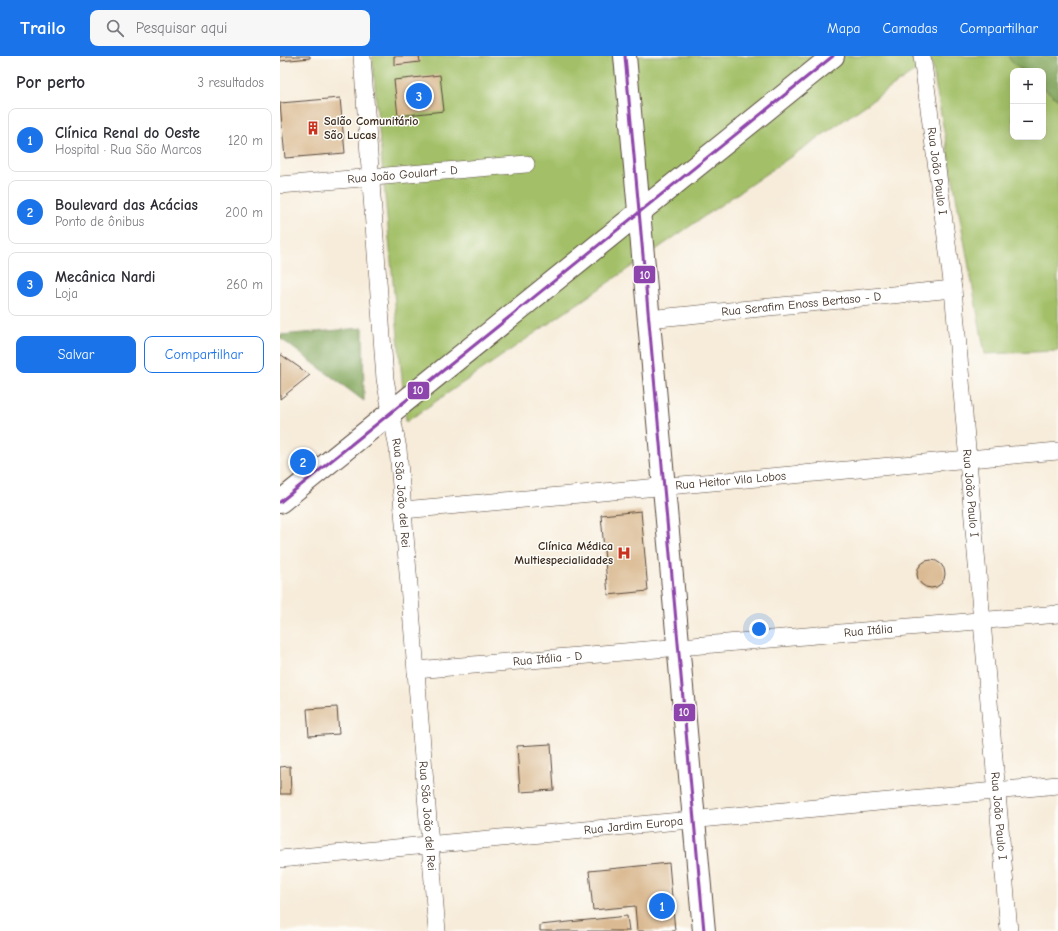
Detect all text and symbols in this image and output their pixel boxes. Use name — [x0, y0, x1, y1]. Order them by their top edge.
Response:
search box — [90, 10, 370, 46]
text: Trailo — [20, 17, 66, 39]
icon: search — [104, 17, 126, 39]
text: Pesquisar aqui — [136, 19, 227, 37]
text: Mapa — [827, 20, 861, 37]
text: Camadas — [883, 20, 938, 37]
text: Compartilhar — [960, 20, 1038, 37]
map controls — [1010, 68, 1046, 140]
button: + — [1010, 68, 1046, 104]
text: Por perto — [16, 73, 85, 92]
text: 3 resultados — [198, 75, 264, 90]
pin: 3 — [406, 81, 432, 111]
button: − — [1010, 104, 1046, 140]
place label: Salão Comunitário São Lucas — [324, 114, 418, 142]
building icon: Salão Comunitário São Lucas — [305, 120, 321, 136]
text: Clínica Renal do Oeste — [55, 124, 200, 142]
street label: Rua João Paulo I — [925, 126, 950, 216]
text: 1 — [27, 133, 33, 148]
text: 120 m — [228, 133, 263, 148]
text: Hospital · Rua São Marcos — [55, 142, 202, 157]
street label: Rua João Goulart - D — [347, 163, 458, 186]
text: Boulevard das Acácias — [55, 196, 198, 214]
text: 2 — [27, 205, 33, 220]
text: 200 m — [225, 205, 263, 220]
text: Ponto de ônibus — [55, 214, 144, 229]
line badge: 10 — [633, 265, 656, 284]
text: Mecânica Nardi — [55, 268, 155, 286]
text: 10 — [640, 269, 650, 282]
text: 3 — [27, 277, 33, 292]
text: 260 m — [226, 277, 263, 292]
text: Loja — [55, 286, 78, 301]
street label: Rua Serafim Enoss Bertaso - D — [721, 289, 882, 319]
button: Salvar — [16, 336, 136, 373]
button: Compartilhar — [144, 336, 264, 373]
line badge: 10 — [407, 381, 430, 400]
text: 10 — [413, 384, 423, 397]
street label: Rua São João del Rei — [389, 437, 413, 548]
pin: 2 — [290, 447, 316, 477]
street label: Rua João Paulo I — [960, 449, 982, 538]
street label: Rua Heitor Vila Lobos — [675, 469, 787, 492]
place label: Clínica Médica Multiespecialidades — [514, 539, 613, 567]
hospital icon: Clínica Médica Multiespecialidades — [616, 545, 632, 561]
your location — [749, 619, 769, 639]
street label: Rua Itália — [843, 621, 893, 640]
street label: Rua Itália - D — [512, 649, 583, 669]
line badge: 10 — [673, 703, 696, 722]
text: 10 — [679, 706, 689, 719]
street label: Rua São João del Rei — [416, 760, 439, 871]
street label: Rua João Paulo I — [988, 771, 1010, 861]
street label: Rua Jardim Europa — [583, 814, 684, 837]
pin: 1 — [649, 891, 675, 921]

